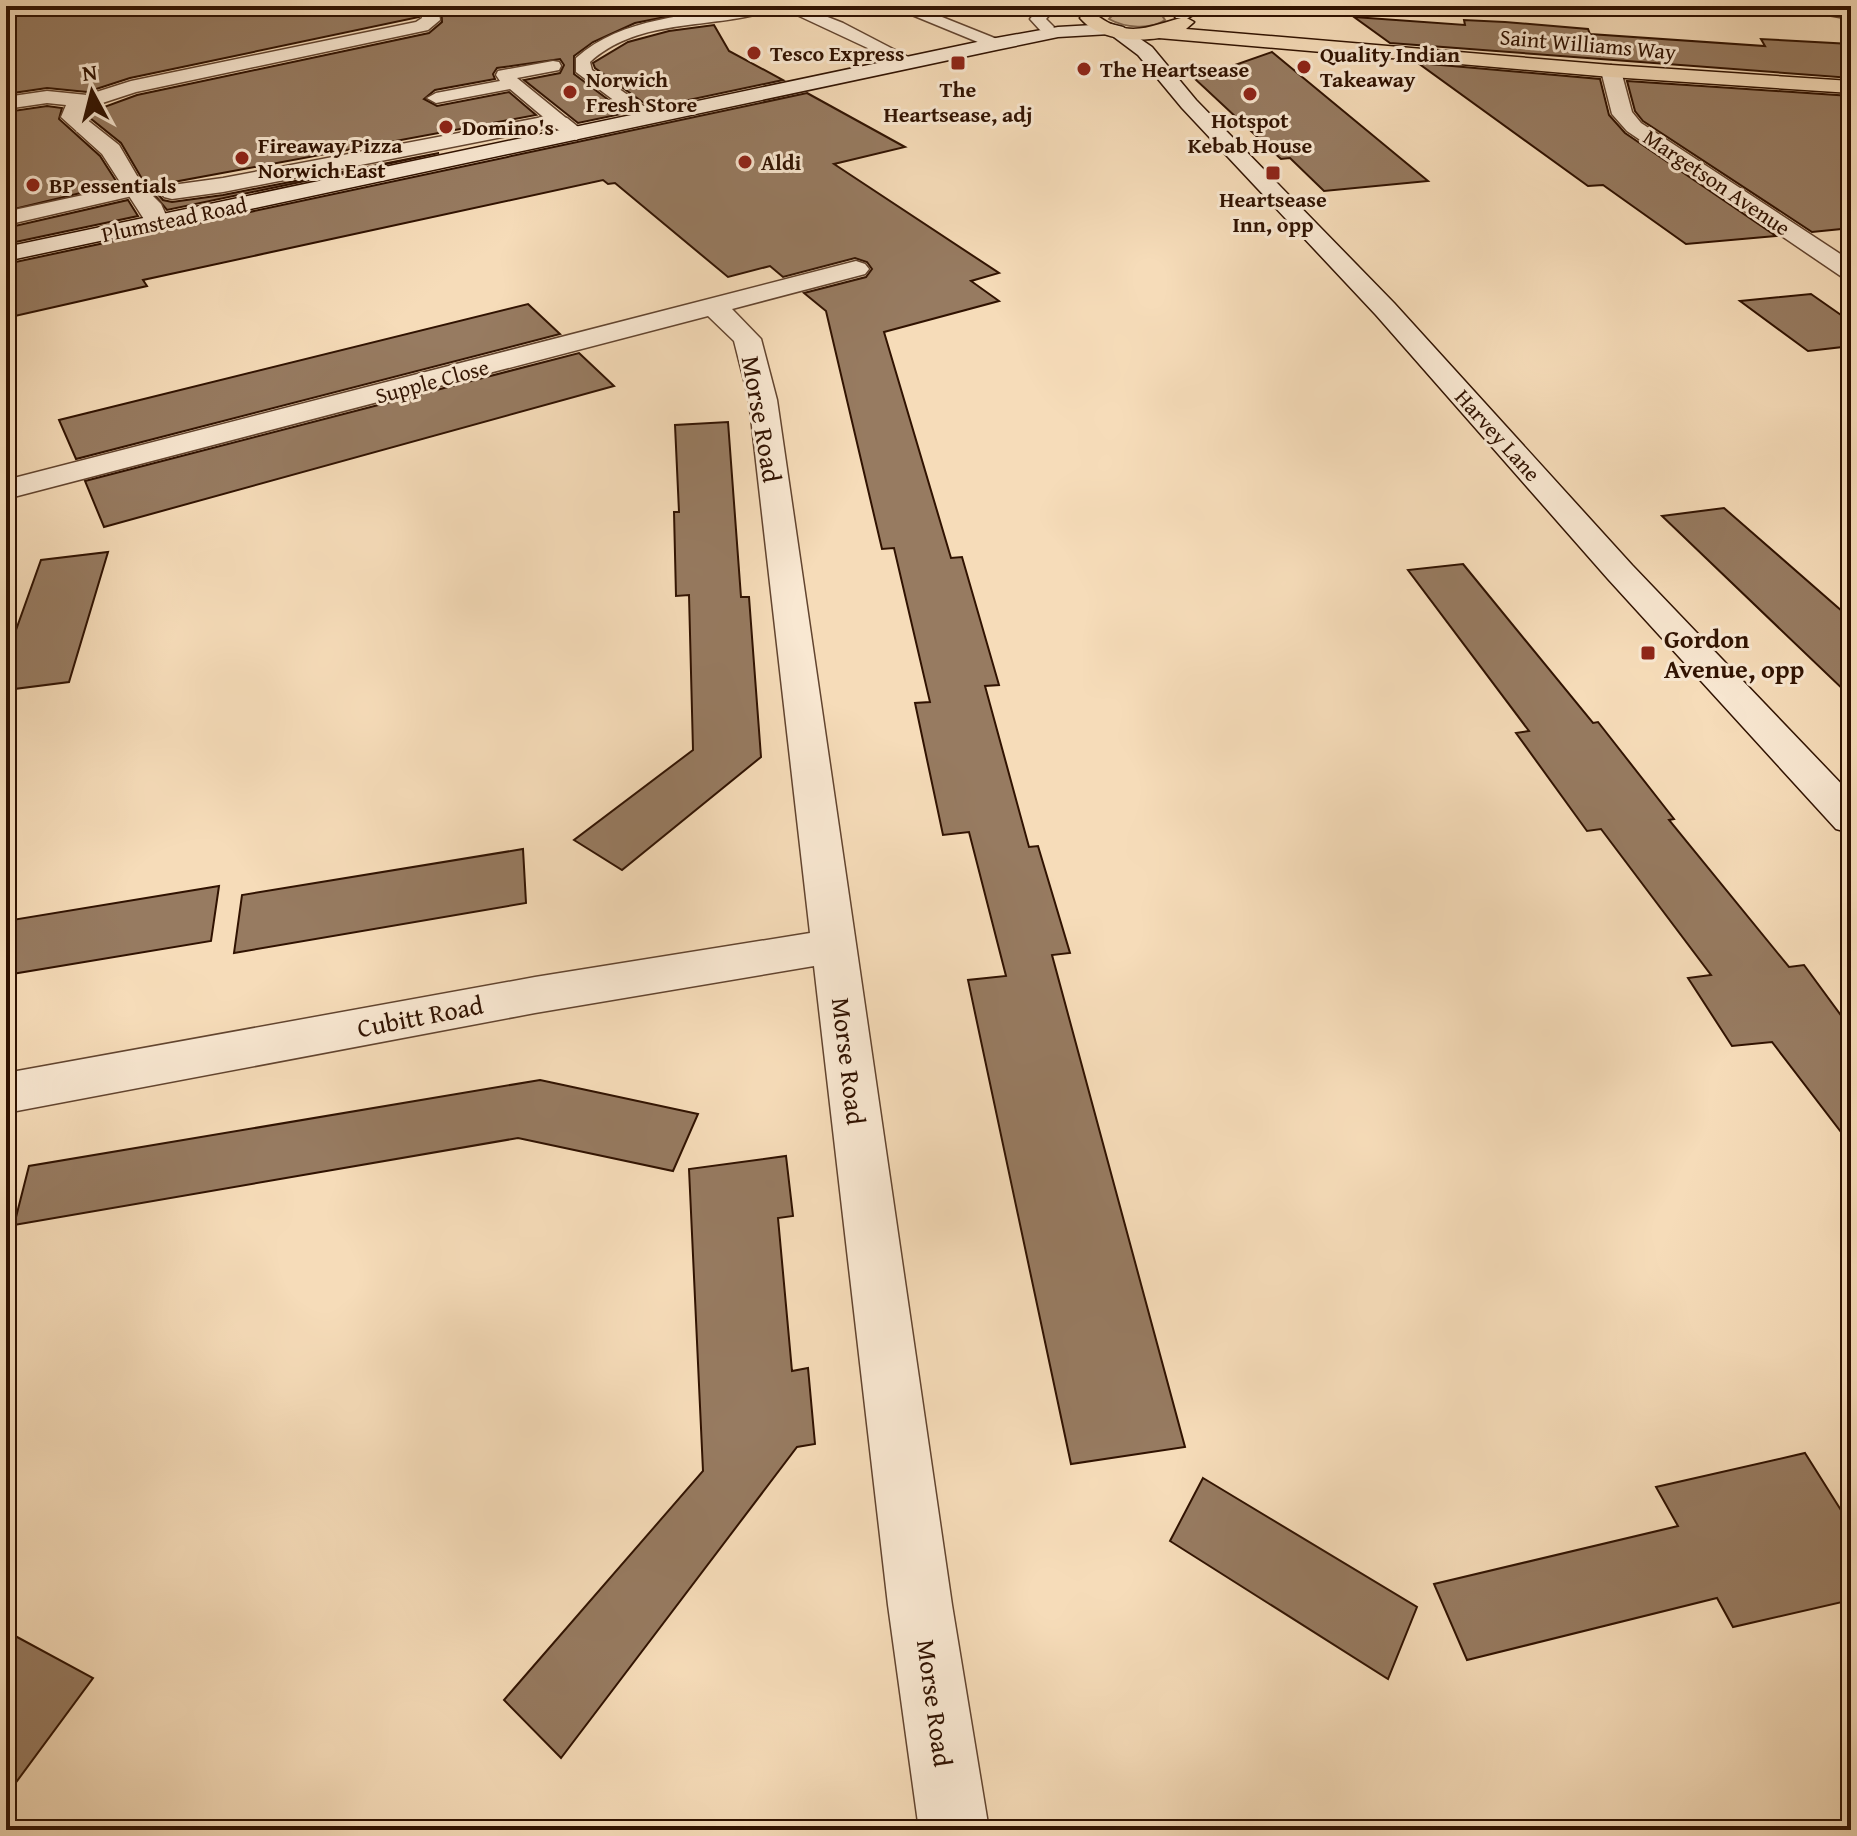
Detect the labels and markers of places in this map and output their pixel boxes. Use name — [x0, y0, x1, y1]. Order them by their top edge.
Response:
place label: Tesco Express — [770, 37, 904, 69]
place label: Quality Indian Takeaway — [1320, 38, 1460, 95]
marker: Tesco Express — [745, 44, 763, 62]
place label: The Heartsease — [1100, 53, 1249, 85]
marker: The Heartsease, adj — [949, 54, 967, 72]
marker: Quality Indian Takeaway — [1295, 58, 1313, 76]
marker: The Heartsease — [1075, 60, 1093, 78]
place label: Norwich Fresh Store — [586, 63, 698, 120]
place label: The Heartsease, adj — [883, 73, 1033, 130]
marker: Norwich Fresh Store — [561, 83, 579, 101]
marker: Hotspot Kebab House — [1241, 85, 1259, 103]
place label: Hotspot Kebab House — [1188, 104, 1313, 161]
place label: Domino's — [462, 111, 554, 143]
marker: Domino's — [437, 118, 455, 136]
place label: Fireaway Pizza Norwich East — [258, 129, 403, 186]
place label: Aldi — [761, 146, 802, 178]
marker: Fireaway Pizza Norwich East — [233, 149, 251, 167]
marker: Aldi — [736, 153, 754, 171]
marker: Heartsease Inn, opp — [1264, 164, 1282, 182]
place label: BP essentials — [49, 169, 176, 201]
marker: BP essentials — [24, 176, 42, 194]
place label: Heartsease Inn, opp — [1219, 183, 1327, 240]
place label: Gordon Avenue, opp — [1664, 619, 1805, 688]
marker: Gordon Avenue, opp — [1639, 644, 1657, 662]

